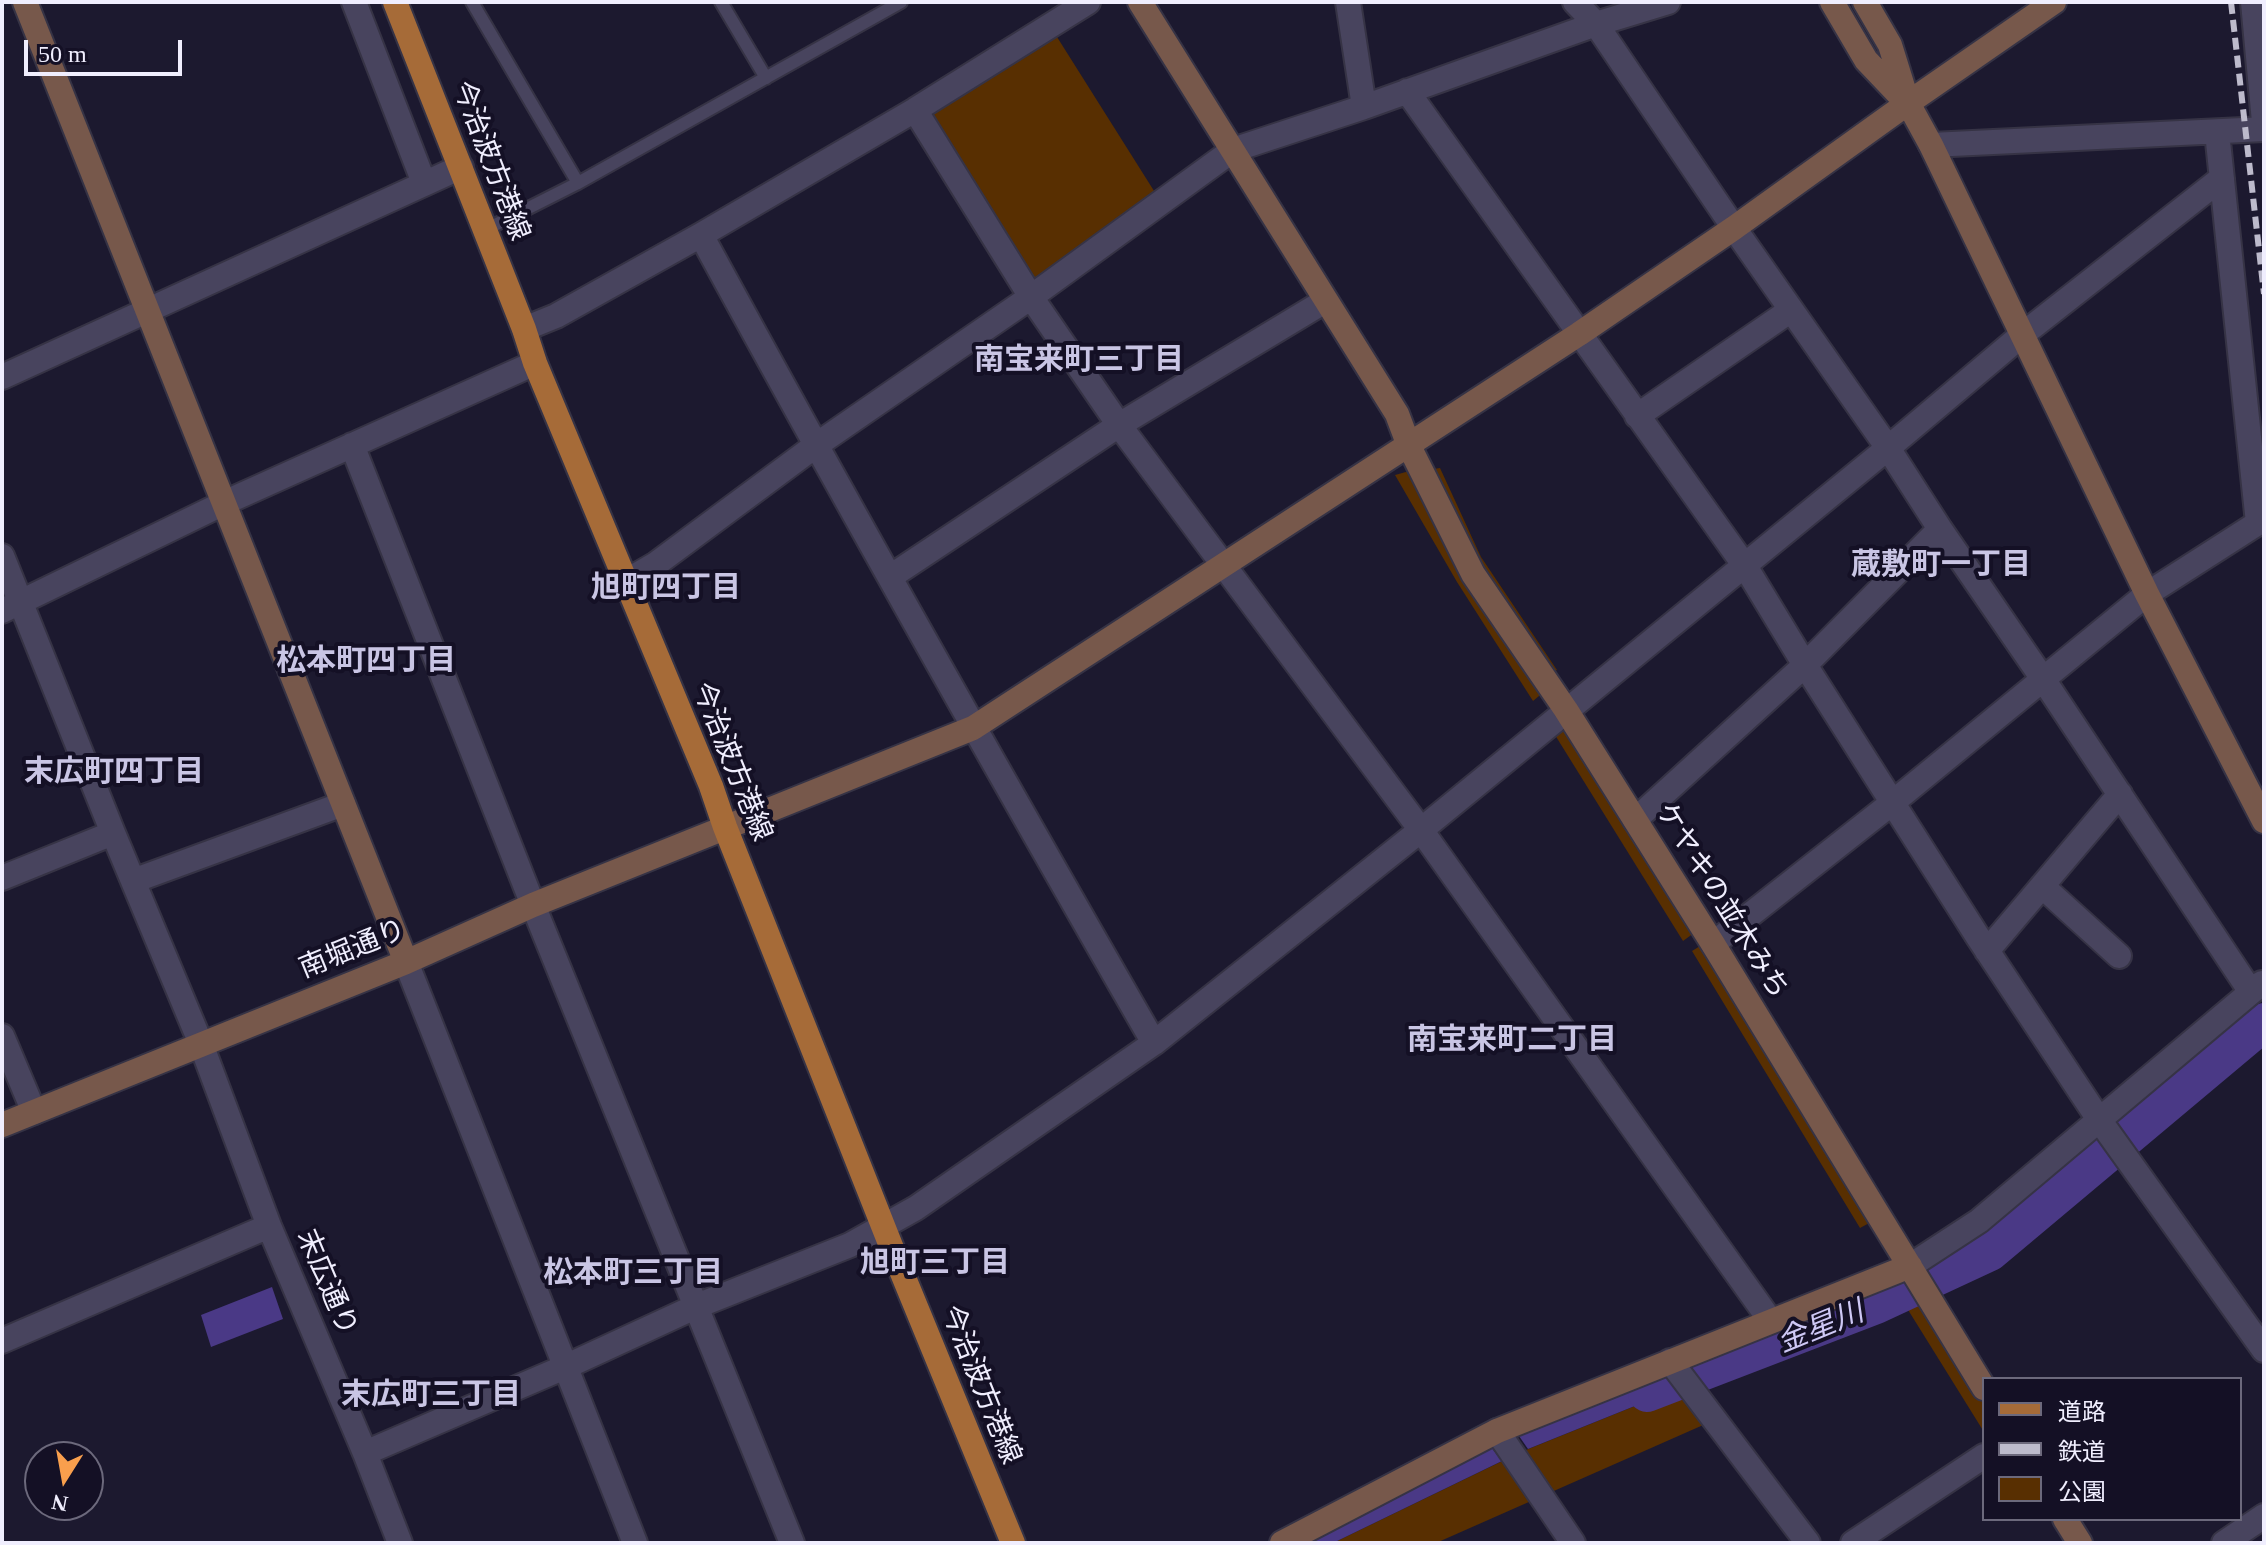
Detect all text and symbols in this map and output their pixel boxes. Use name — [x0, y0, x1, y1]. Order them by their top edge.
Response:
scale bar — [28, 24, 186, 74]
text: 50 m — [38, 41, 87, 67]
street label: 今治波方港線 — [444, 77, 536, 245]
district label: 南宝来町三丁目 — [974, 343, 1184, 379]
district label: 蔵敷町一丁目 — [1851, 548, 2031, 584]
district label: 旭町四丁目 — [591, 571, 741, 607]
district label: 松本町四丁目 — [276, 644, 456, 680]
street label: 今治波方港線 — [684, 678, 778, 846]
district label: 末広町四丁目 — [24, 755, 204, 791]
street label: ケヤキの並木みち — [1647, 797, 1795, 1005]
street label: 南堀通り — [295, 913, 411, 987]
district label: 南宝来町二丁目 — [1407, 1023, 1617, 1059]
street label: 末広通り — [289, 1225, 363, 1341]
district label: 旭町三丁目 — [860, 1246, 1010, 1282]
district label: 松本町三丁目 — [543, 1256, 723, 1292]
water label: 金星川 — [1773, 1294, 1869, 1362]
street label: 今治波方港線 — [933, 1301, 1027, 1469]
legend — [1982, 1377, 2242, 1521]
district label: 末広町三丁目 — [341, 1378, 521, 1414]
text: 道路 — [2058, 1399, 2106, 1425]
text: 鉄道 — [2058, 1439, 2106, 1465]
north arrow — [24, 1441, 104, 1521]
text: 公園 — [2058, 1479, 2106, 1505]
text: N — [50, 1489, 70, 1517]

